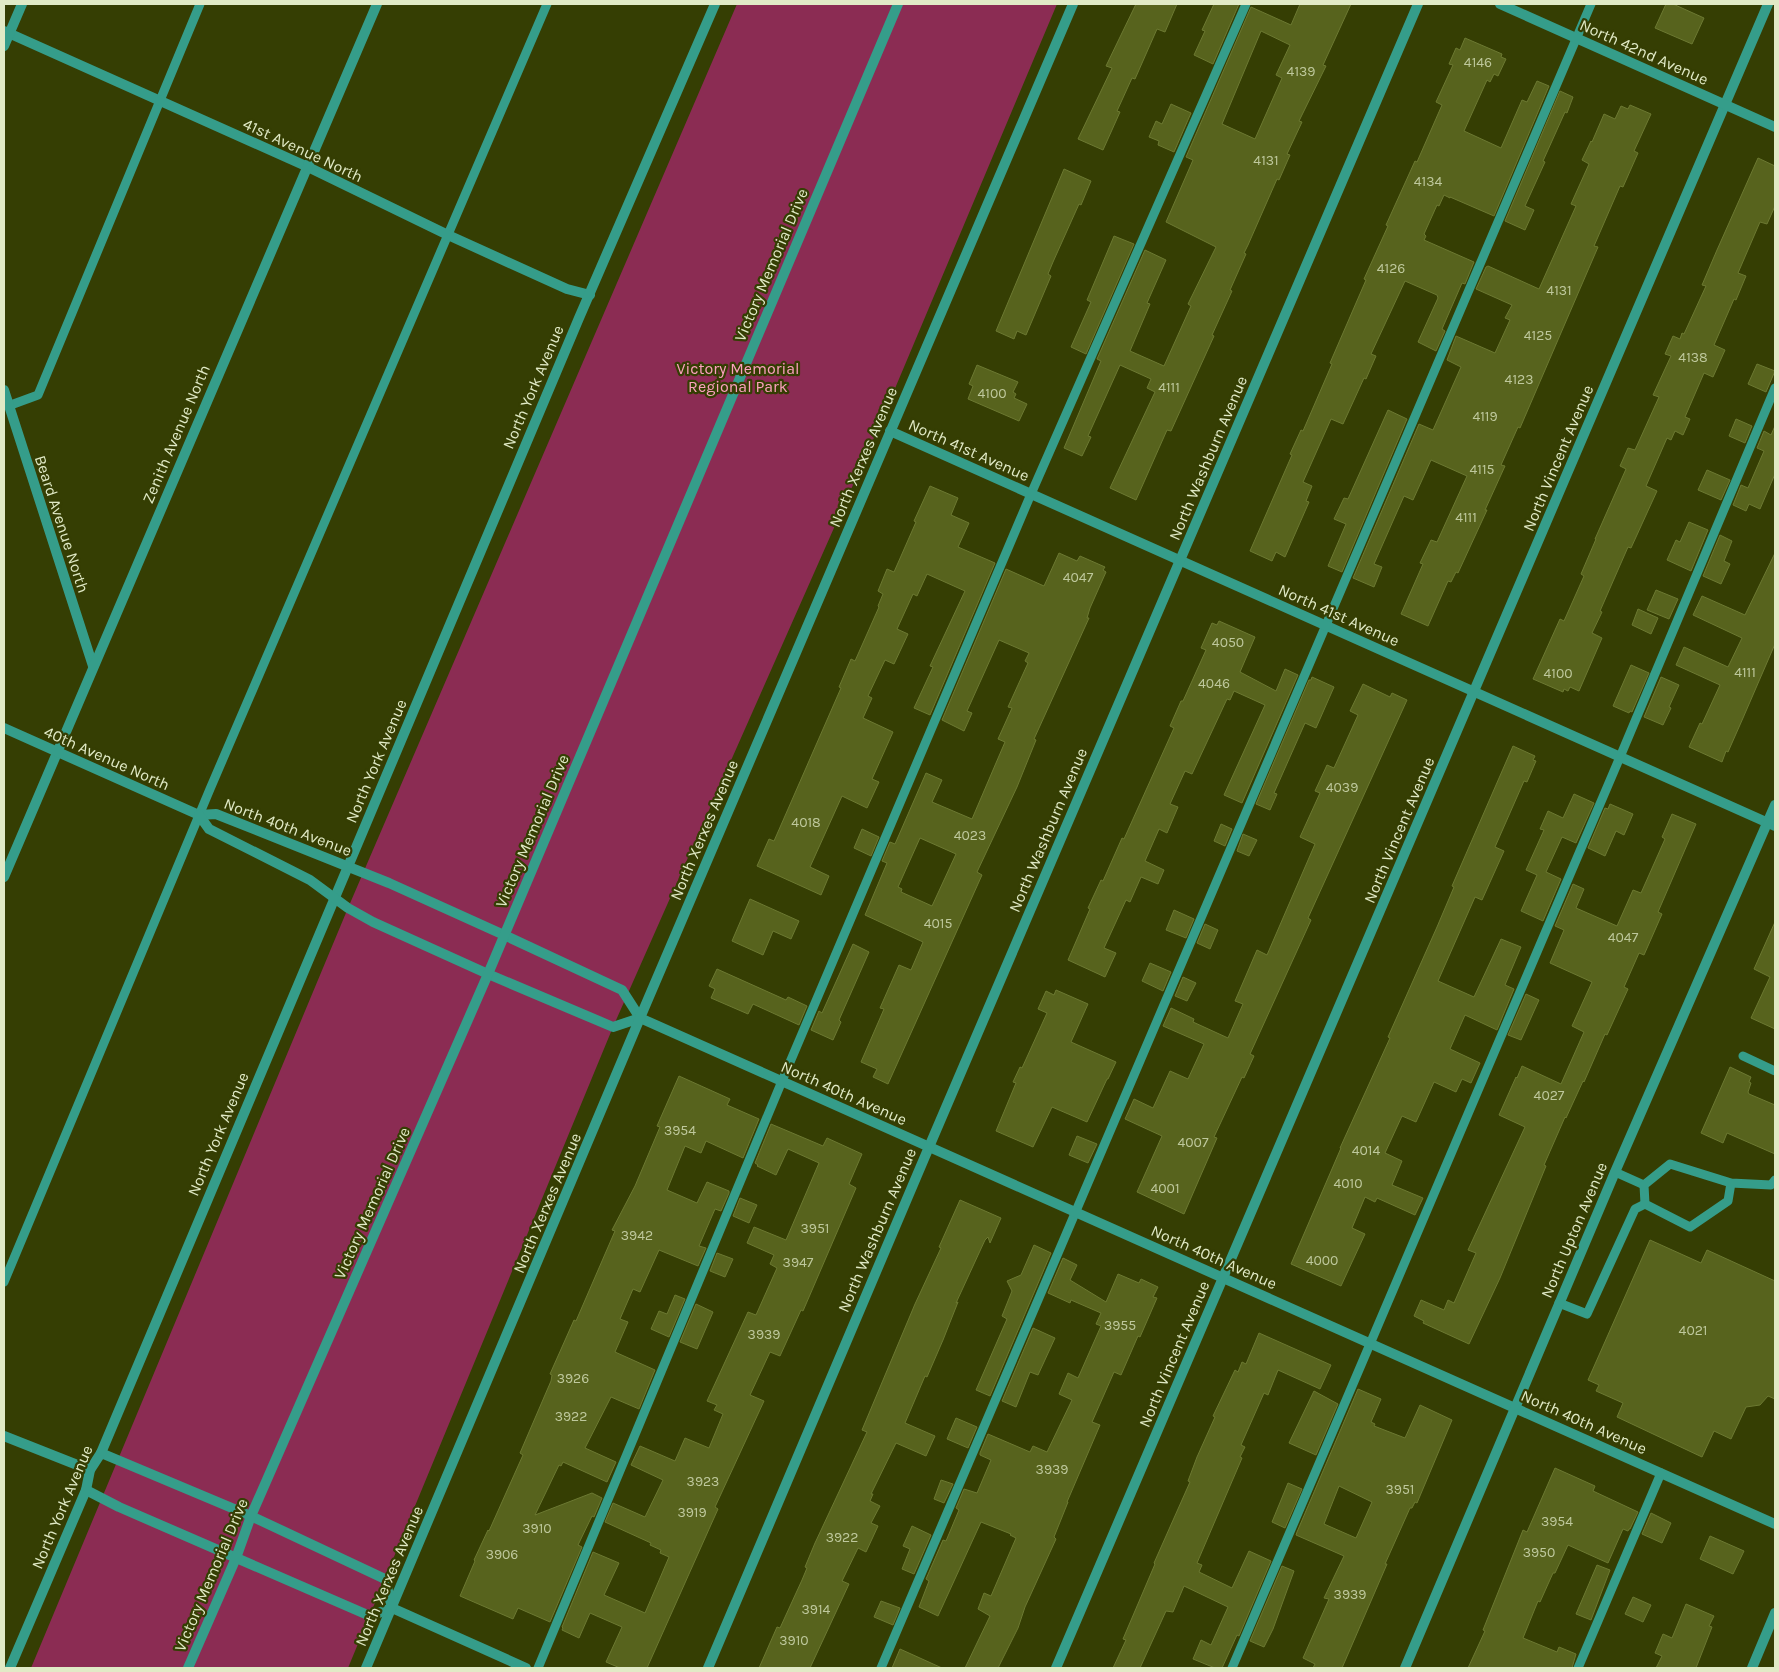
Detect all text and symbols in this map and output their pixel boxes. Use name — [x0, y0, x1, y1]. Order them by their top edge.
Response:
street label: North 42nd Avenue — [1577, 15, 1711, 89]
house number: 4146 — [1464, 54, 1492, 71]
house number: 4139 — [1287, 63, 1315, 80]
street label: 41st Avenue North — [240, 114, 366, 186]
house number: 4131 — [1253, 152, 1279, 169]
house number: 4134 — [1414, 173, 1442, 190]
street label: Victory Memorial Drive — [730, 186, 812, 344]
house number: 4126 — [1377, 260, 1405, 277]
house number: 4131 — [1546, 282, 1572, 299]
street label: North York Avenue — [498, 322, 568, 452]
house number: 4125 — [1524, 327, 1552, 344]
house number: 4138 — [1678, 349, 1708, 366]
park label: Victory Memorial Regional Park — [676, 359, 800, 396]
street label: Zenith Avenue North — [138, 362, 214, 506]
house number: 4123 — [1505, 371, 1533, 388]
street label: North Washburn Avenue — [1165, 373, 1251, 543]
house number: 4111 — [1158, 379, 1180, 396]
street label: North Vincent Avenue — [1519, 382, 1597, 534]
street label: North Xerxes Avenue — [825, 384, 901, 530]
house number: 4100 — [977, 385, 1007, 402]
house number: 4119 — [1472, 408, 1498, 425]
street label: North 41st Avenue — [906, 415, 1032, 485]
street label: Beard Avenue North — [31, 453, 93, 595]
house number: 4115 — [1470, 461, 1495, 478]
house number: 4111 — [1455, 509, 1477, 526]
house number: 4047 — [1063, 569, 1094, 586]
street label: North 41st Avenue — [1276, 580, 1402, 650]
house number: 4050 — [1212, 634, 1244, 651]
house number: 4111 — [1734, 664, 1756, 681]
house number: 4100 — [1543, 665, 1573, 682]
house number: 4046 — [1198, 675, 1230, 692]
street label: North York Avenue — [341, 696, 411, 826]
street label: 40th Avenue North — [41, 722, 173, 794]
street label: North Washburn Avenue — [1005, 745, 1091, 915]
street label: Victory Memorial Drive — [491, 752, 573, 910]
street label: North Vincent Avenue — [1360, 754, 1438, 906]
street label: North Xerxes Avenue — [666, 757, 742, 903]
house number: 4039 — [1326, 779, 1358, 796]
street label: North 40th Avenue — [221, 794, 355, 860]
house number: 4018 — [791, 814, 821, 831]
house number: 4023 — [954, 827, 986, 844]
house number: 4015 — [924, 915, 952, 932]
house number: 4047 — [1608, 929, 1639, 946]
street label: North 40th Avenue — [778, 1057, 910, 1129]
street label: North York Avenue — [183, 1069, 253, 1199]
house number: 4027 — [1534, 1087, 1565, 1104]
house number: 3954 — [664, 1122, 696, 1139]
street label: Victory Memorial Drive — [330, 1124, 414, 1282]
street label: North Xerxes Avenue — [509, 1130, 585, 1276]
house number: 4007 — [1177, 1134, 1209, 1151]
house number: 4014 — [1352, 1142, 1380, 1159]
street label: North Washburn Avenue — [834, 1145, 920, 1315]
street label: North Upton Avenue — [1537, 1159, 1611, 1301]
house number: 4010 — [1333, 1175, 1363, 1192]
house number: 4001 — [1150, 1180, 1180, 1197]
house number: 3951 — [801, 1220, 829, 1237]
street label: North 40th Avenue — [1148, 1221, 1280, 1293]
house number: 3942 — [621, 1227, 653, 1244]
house number: 4000 — [1306, 1252, 1338, 1269]
house number: 3947 — [783, 1254, 814, 1271]
street label: North Vincent Avenue — [1135, 1278, 1213, 1430]
house number: 3955 — [1104, 1317, 1136, 1334]
house number: 4021 — [1679, 1322, 1707, 1339]
house number: 3939 — [748, 1326, 780, 1343]
house number: 3926 — [557, 1370, 589, 1387]
street label: North 40th Avenue — [1518, 1386, 1650, 1458]
house number: 3922 — [555, 1408, 587, 1425]
street label: North York Avenue — [27, 1442, 97, 1572]
house number: 3939 — [1036, 1461, 1068, 1478]
house number: 3923 — [687, 1473, 719, 1490]
house number: 3951 — [1386, 1481, 1414, 1498]
street label: Victory Memorial Drive — [170, 1496, 252, 1654]
street label: North Xerxes Avenue — [351, 1503, 427, 1649]
house number: 3919 — [677, 1504, 707, 1521]
house number: 3954 — [1541, 1513, 1573, 1530]
house number: 3910 — [522, 1520, 552, 1537]
house number: 3922 — [826, 1529, 858, 1546]
house number: 3950 — [1523, 1544, 1555, 1561]
house number: 3906 — [486, 1546, 518, 1563]
house number: 3939 — [1334, 1586, 1366, 1603]
house number: 3914 — [802, 1601, 831, 1618]
house number: 3910 — [779, 1632, 809, 1649]

